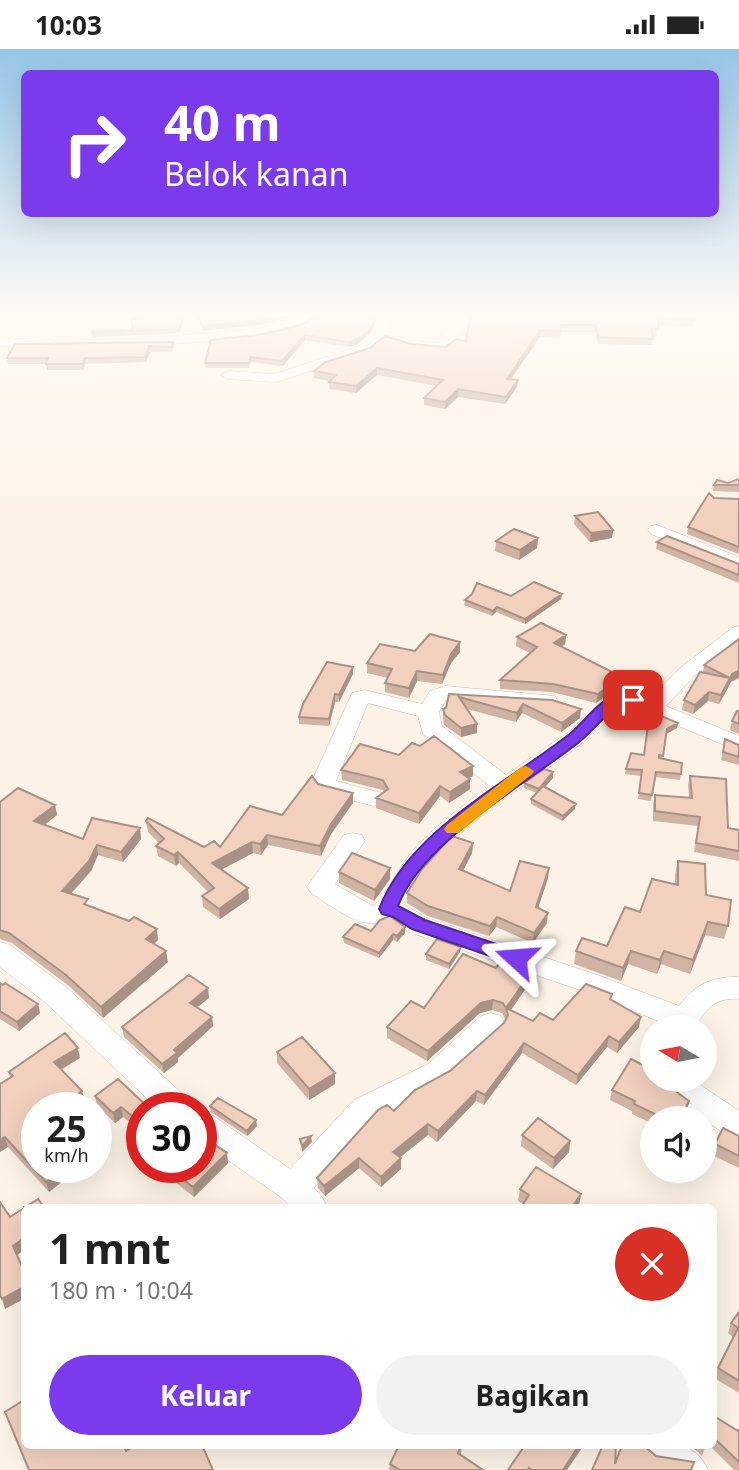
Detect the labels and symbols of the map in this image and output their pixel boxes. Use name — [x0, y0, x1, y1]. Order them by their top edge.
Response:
pin — [603, 670, 663, 730]
position arrow — [479, 921, 553, 995]
north arrow — [640, 1015, 718, 1092]
speed limit sign: 30 — [126, 1092, 217, 1183]

